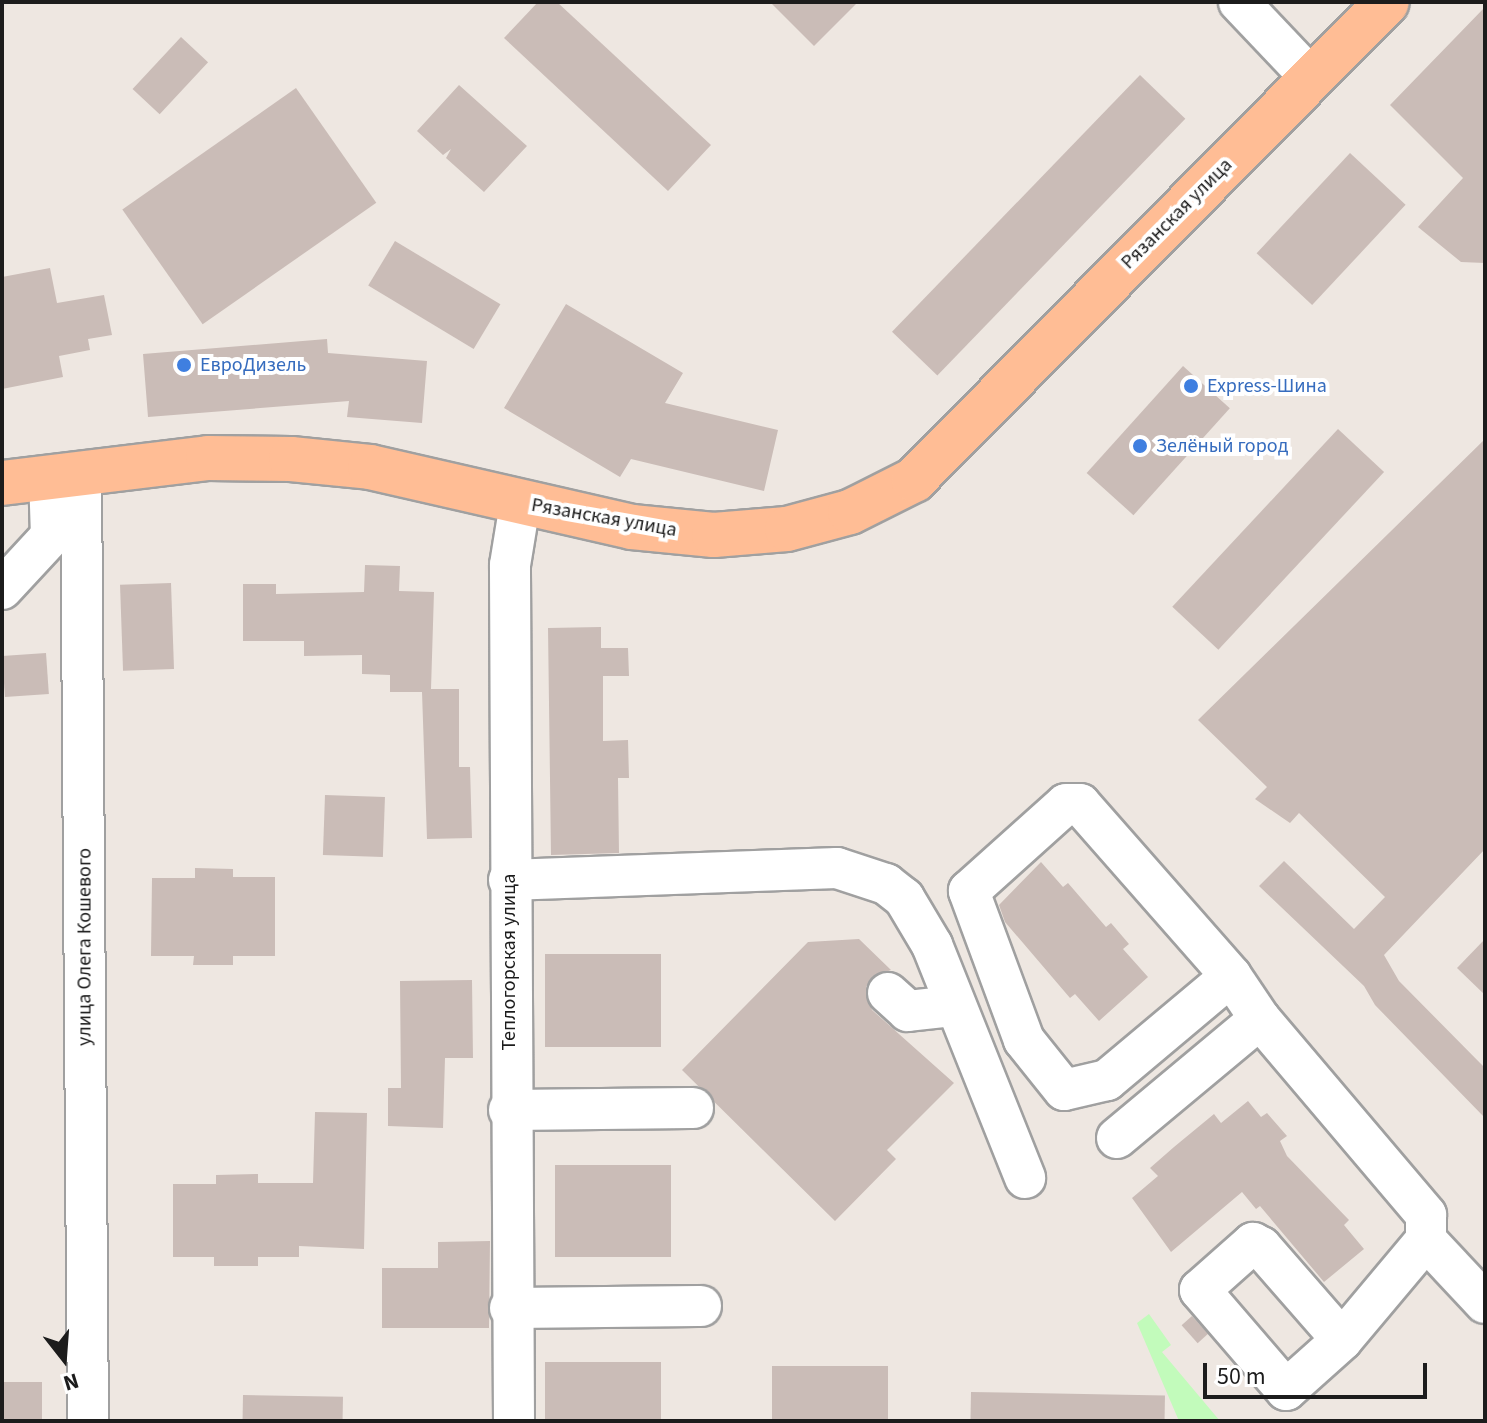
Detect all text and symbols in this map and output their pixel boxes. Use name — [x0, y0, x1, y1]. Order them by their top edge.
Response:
street label: Рязанская улица — [1116, 153, 1238, 275]
place label: ЕвроДизель — [200, 353, 306, 377]
marker: ЕвроДизель — [175, 356, 193, 374]
place label: Express-Шина — [1207, 374, 1327, 398]
marker: Express-Шина — [1182, 377, 1200, 395]
place label: Зелёный город — [1156, 434, 1288, 458]
marker: Зелёный город — [1131, 437, 1149, 455]
street label: Рязанская улица — [529, 493, 679, 543]
street label: улица Олега Кошевого — [73, 848, 97, 1046]
street label: Теплогорская улица — [497, 874, 521, 1050]
north arrow — [24, 1319, 104, 1399]
scale bar — [1207, 1347, 1431, 1397]
text: 50 m — [1217, 1359, 1266, 1394]
text: N — [59, 1365, 83, 1399]

